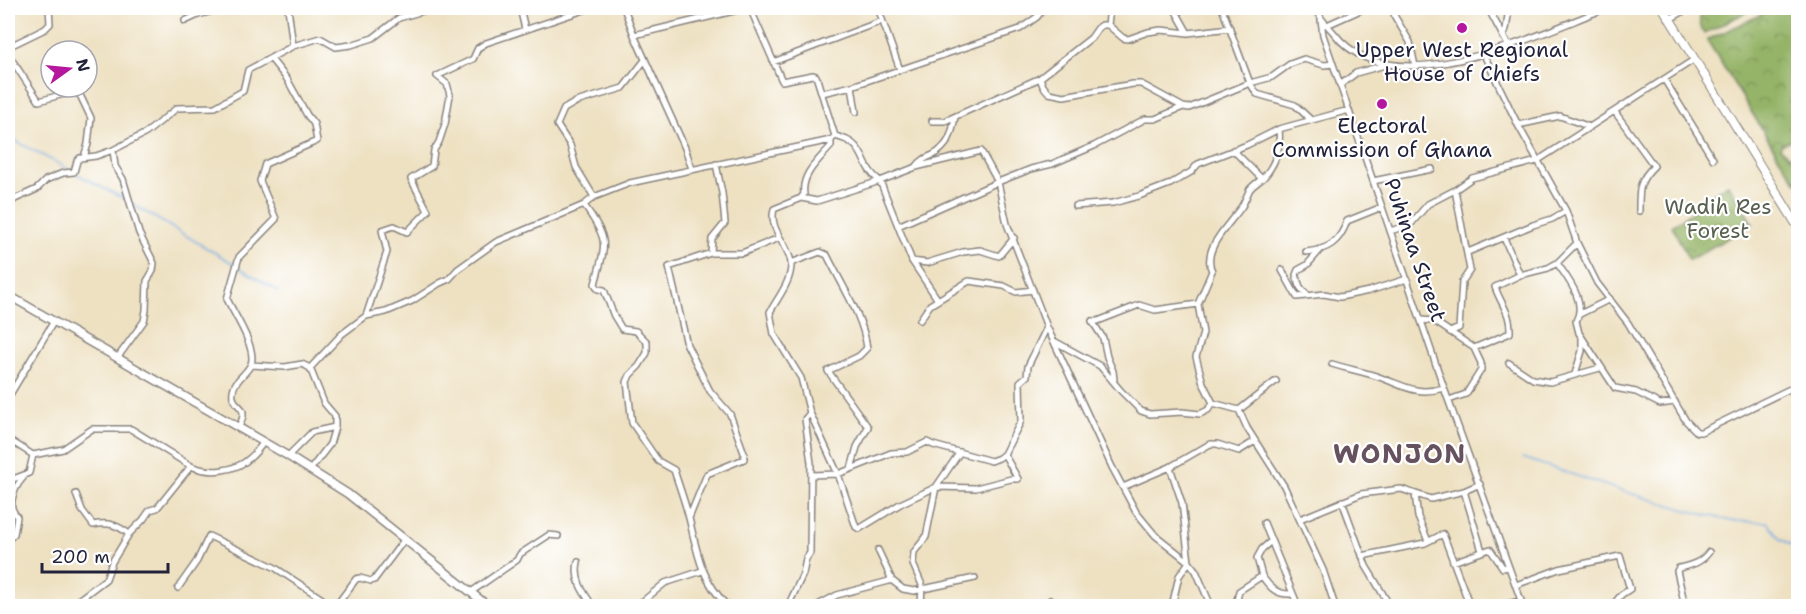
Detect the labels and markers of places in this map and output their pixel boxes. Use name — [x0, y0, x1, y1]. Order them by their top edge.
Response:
marker: Upper West Regional House of Chiefs — [1455, 21, 1469, 35]
place label: Upper West Regional House of Chiefs — [1356, 36, 1569, 88]
marker: Electoral Commission of Ghana — [1375, 97, 1389, 111]
place label: Electoral Commission of Ghana — [1272, 112, 1492, 164]

